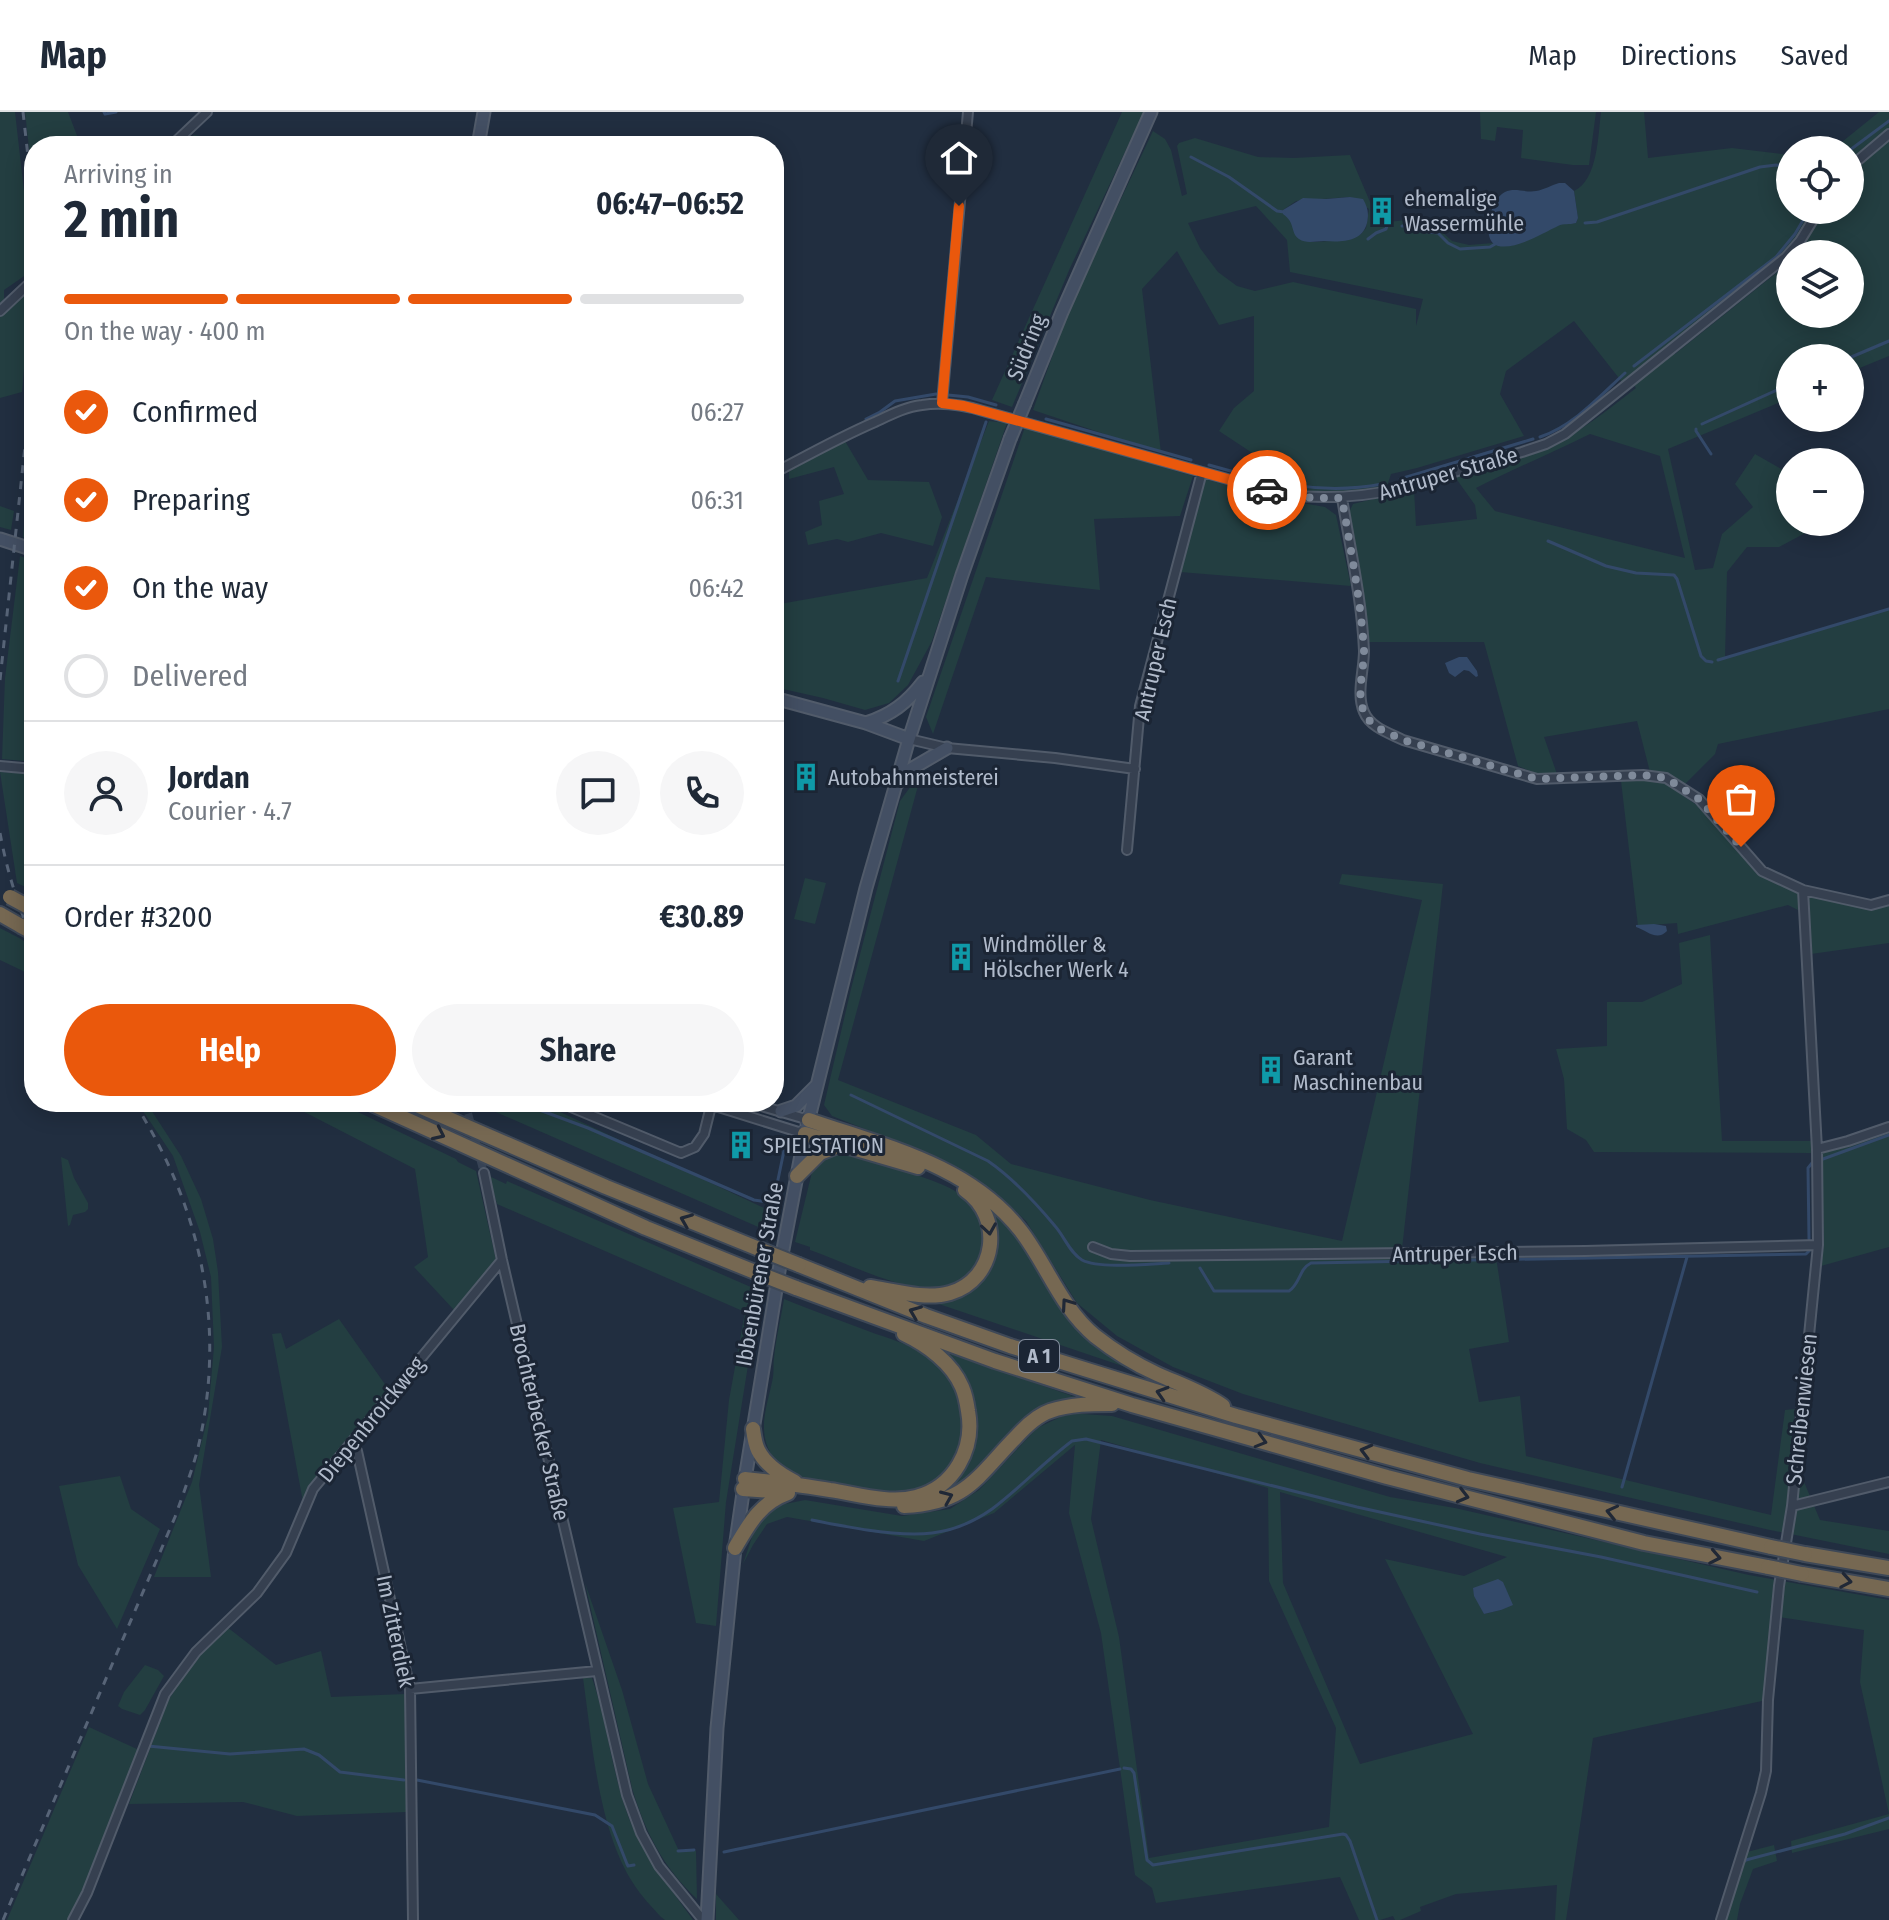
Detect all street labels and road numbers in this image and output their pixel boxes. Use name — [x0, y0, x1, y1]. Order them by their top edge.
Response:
street label: Südring — [1001, 309, 1052, 384]
street label: Antruper Straße — [1375, 441, 1521, 506]
street label: Antruper Esch — [1128, 595, 1183, 723]
street label: Ibbenbürener Straße — [730, 1180, 789, 1368]
street label: Antruper Esch — [1392, 1239, 1518, 1268]
street label: Brochterbecker Straße — [504, 1321, 575, 1523]
street label: Schreibenwiesen — [1780, 1332, 1823, 1486]
road number: A 1 — [1019, 1340, 1059, 1372]
street label: Diepenbroickweg — [312, 1350, 431, 1488]
street label: Im Zitterdiek — [370, 1572, 421, 1691]

